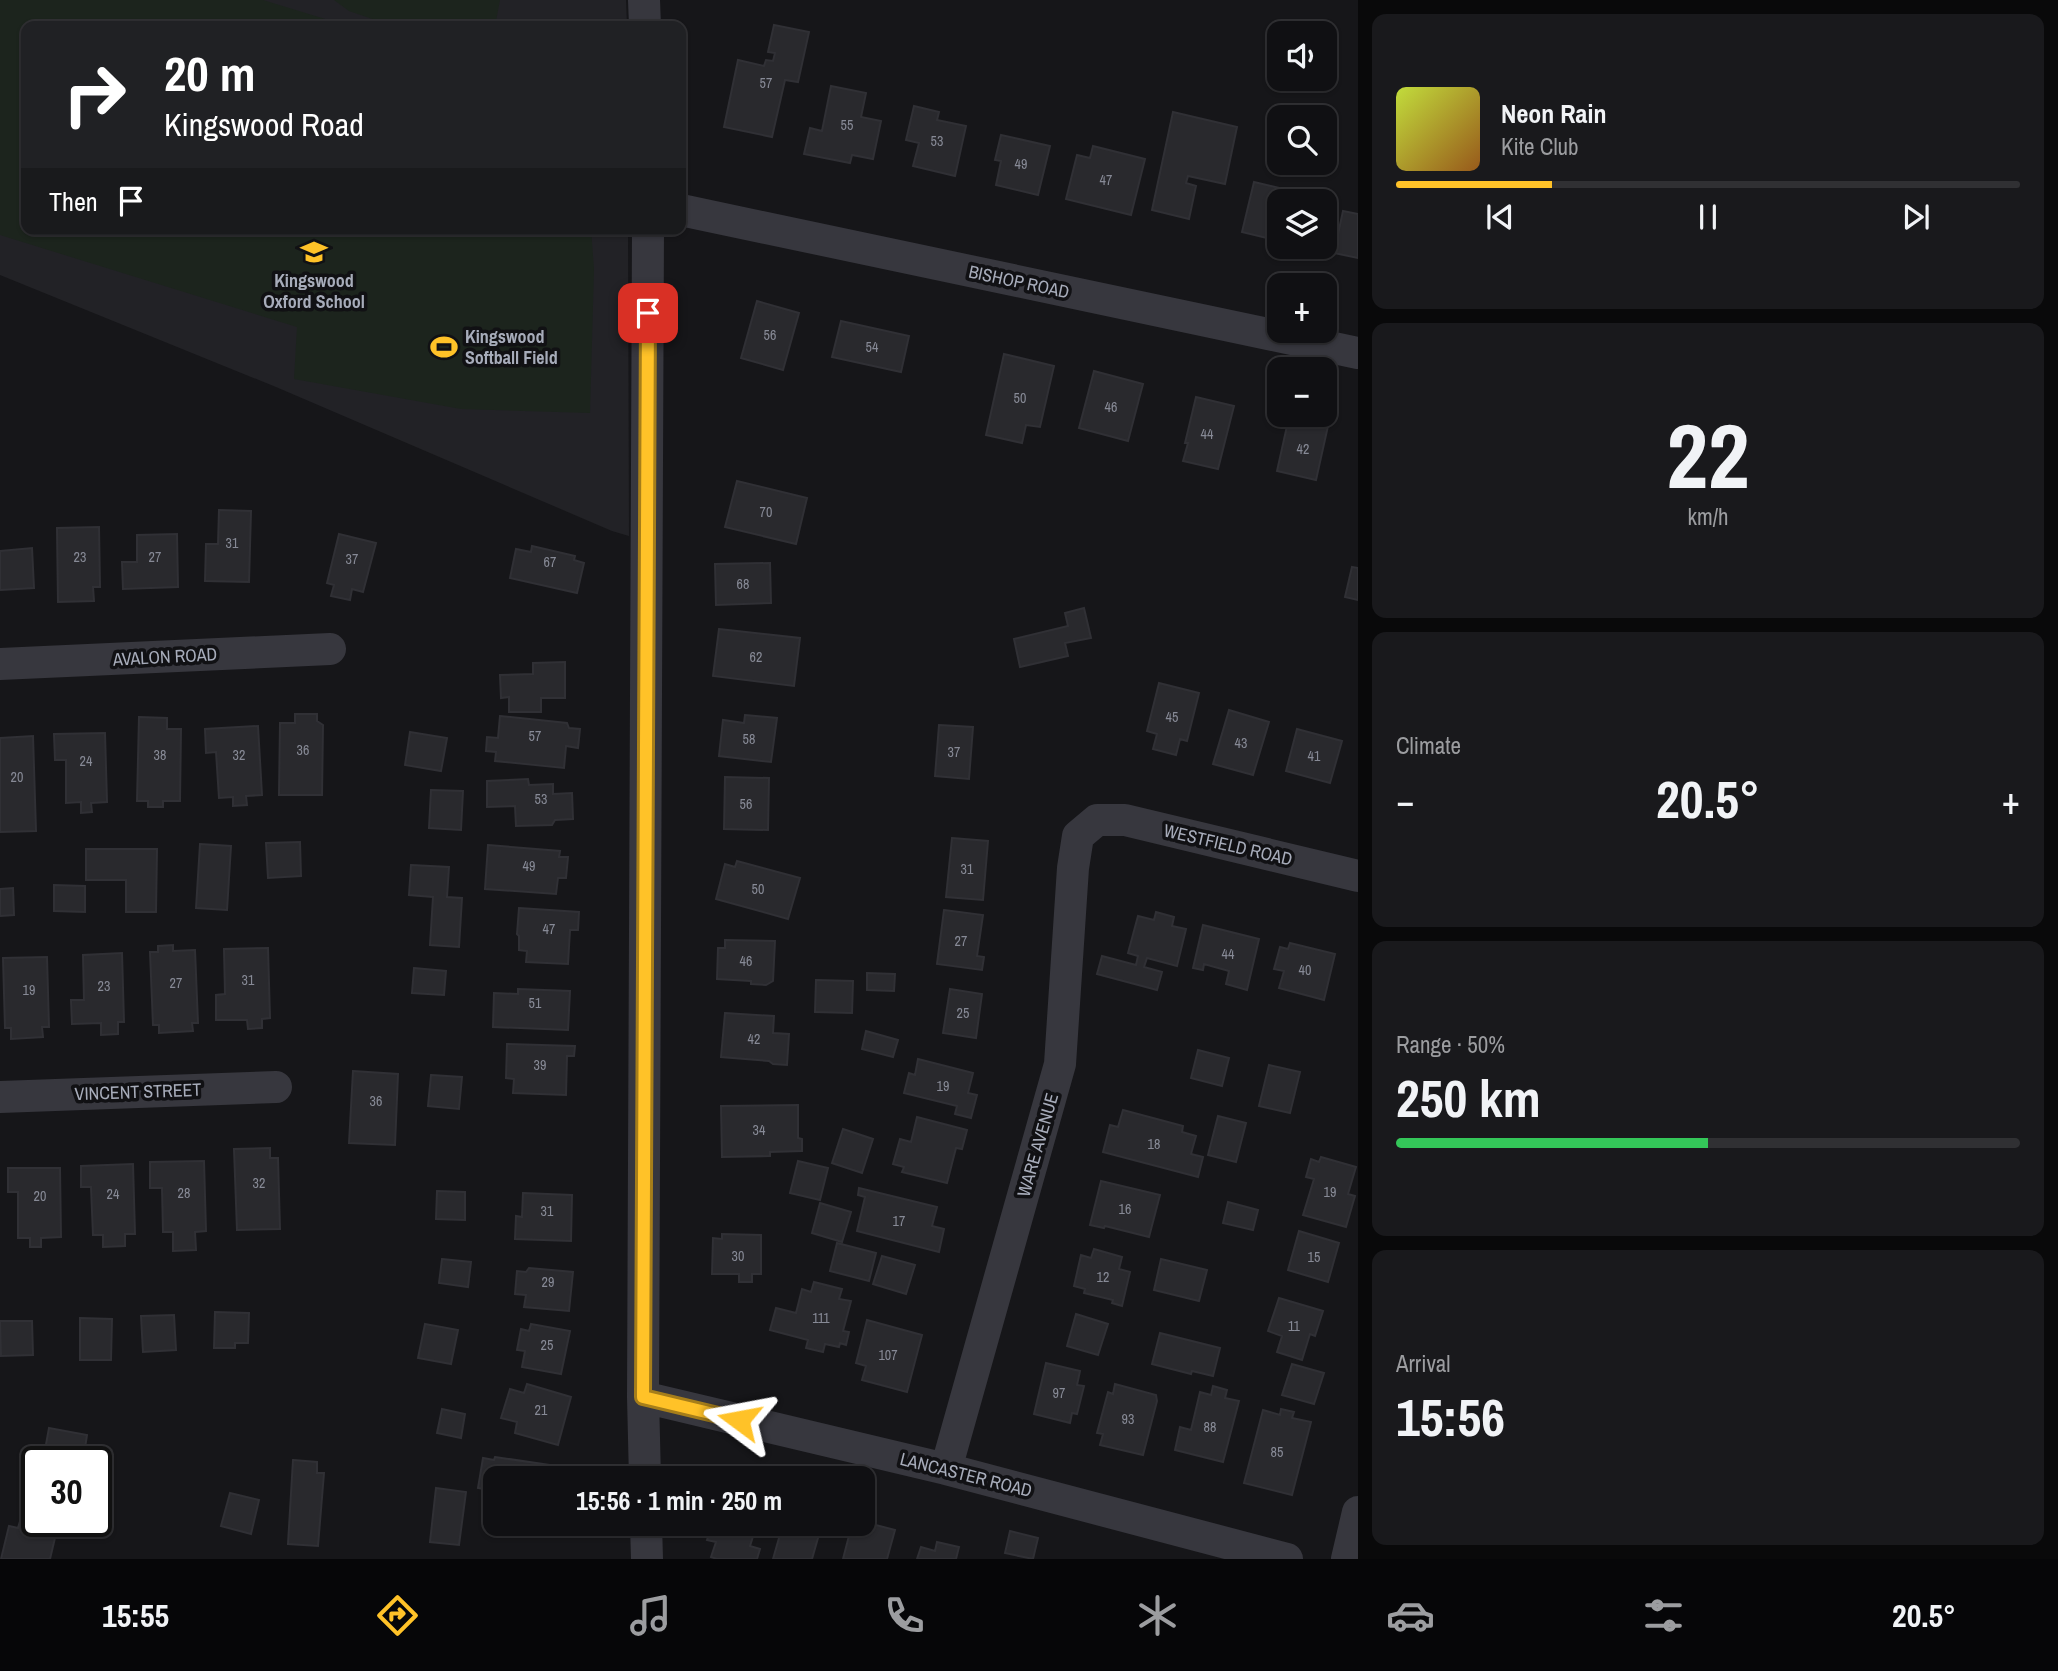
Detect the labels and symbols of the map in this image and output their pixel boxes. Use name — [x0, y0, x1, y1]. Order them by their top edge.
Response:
house number: 57 — [760, 74, 772, 92]
house number: 55 — [841, 116, 853, 134]
house number: 53 — [931, 132, 943, 150]
house number: 49 — [1015, 155, 1027, 173]
house number: 47 — [1100, 171, 1112, 189]
school or university icon: Kingswood Oxford School — [299, 237, 329, 267]
street label: BISHOP ROAD — [966, 259, 1072, 304]
place label: Kingswood Oxford School — [263, 268, 365, 314]
pin — [618, 283, 678, 343]
place label: Kingswood Softball Field — [465, 324, 558, 370]
house number: 56 — [764, 326, 776, 344]
sports icon: Kingswood Softball Field — [429, 332, 459, 362]
house number: 54 — [866, 338, 879, 356]
house number: 50 — [1014, 389, 1026, 407]
house number: 46 — [1105, 398, 1117, 416]
house number: 44 — [1201, 425, 1214, 443]
house number: 42 — [1297, 440, 1309, 458]
house number: 70 — [760, 503, 772, 521]
house number: 31 — [226, 534, 239, 552]
house number: 23 — [74, 548, 86, 566]
house number: 27 — [149, 548, 161, 566]
house number: 37 — [346, 550, 358, 568]
house number: 67 — [544, 553, 556, 571]
house number: 68 — [737, 575, 749, 593]
street label: AVALON ROAD — [111, 641, 218, 672]
house number: 62 — [750, 648, 762, 666]
house number: 45 — [1166, 708, 1178, 726]
house number: 57 — [529, 727, 541, 745]
house number: 58 — [743, 730, 755, 748]
house number: 43 — [1235, 734, 1247, 752]
house number: 36 — [297, 741, 309, 759]
house number: 37 — [948, 743, 960, 761]
house number: 38 — [154, 746, 166, 764]
house number: 32 — [233, 746, 245, 764]
house number: 41 — [1308, 747, 1321, 765]
house number: 24 — [80, 752, 93, 770]
house number: 20 — [11, 768, 23, 786]
house number: 53 — [535, 790, 547, 808]
house number: 56 — [740, 795, 752, 813]
street label: WESTFIELD ROAD — [1161, 818, 1295, 871]
house number: 49 — [523, 857, 535, 875]
house number: 31 — [961, 860, 974, 878]
house number: 50 — [752, 880, 764, 898]
house number: 47 — [543, 920, 555, 938]
house number: 27 — [955, 932, 967, 950]
house number: 44 — [1222, 945, 1235, 963]
house number: 46 — [740, 952, 752, 970]
house number: 40 — [1299, 961, 1311, 979]
house number: 31 — [242, 971, 255, 989]
house number: 27 — [170, 974, 182, 992]
house number: 23 — [98, 977, 110, 995]
house number: 19 — [23, 981, 35, 999]
house number: 51 — [529, 994, 542, 1012]
house number: 25 — [957, 1004, 969, 1022]
house number: 42 — [748, 1030, 760, 1048]
house number: 39 — [534, 1056, 546, 1074]
street label: VINCENT STREET — [74, 1077, 202, 1106]
house number: 19 — [937, 1077, 949, 1095]
street label: WARE AVENUE — [1011, 1090, 1064, 1200]
house number: 36 — [370, 1092, 382, 1110]
house number: 34 — [753, 1121, 766, 1139]
house number: 18 — [1148, 1135, 1160, 1153]
house number: 32 — [253, 1174, 265, 1192]
house number: 19 — [1324, 1183, 1336, 1201]
house number: 28 — [178, 1184, 190, 1202]
house number: 24 — [107, 1185, 120, 1203]
house number: 20 — [34, 1187, 46, 1205]
house number: 16 — [1119, 1200, 1131, 1218]
house number: 31 — [541, 1202, 554, 1220]
house number: 17 — [893, 1212, 905, 1230]
house number: 30 — [732, 1247, 744, 1265]
house number: 15 — [1308, 1248, 1320, 1266]
house number: 12 — [1097, 1268, 1109, 1286]
house number: 29 — [542, 1273, 554, 1291]
house number: 111 — [812, 1309, 830, 1327]
house number: 11 — [1288, 1317, 1301, 1335]
house number: 25 — [541, 1336, 553, 1354]
house number: 107 — [878, 1346, 898, 1364]
position arrow — [702, 1383, 776, 1457]
house number: 97 — [1053, 1384, 1065, 1402]
house number: 21 — [535, 1401, 548, 1419]
house number: 93 — [1122, 1410, 1134, 1428]
house number: 88 — [1204, 1418, 1216, 1436]
house number: 85 — [1271, 1443, 1283, 1461]
speed limit sign: 30 — [21, 1446, 112, 1537]
street label: LANCASTER ROAD — [897, 1446, 1035, 1503]

